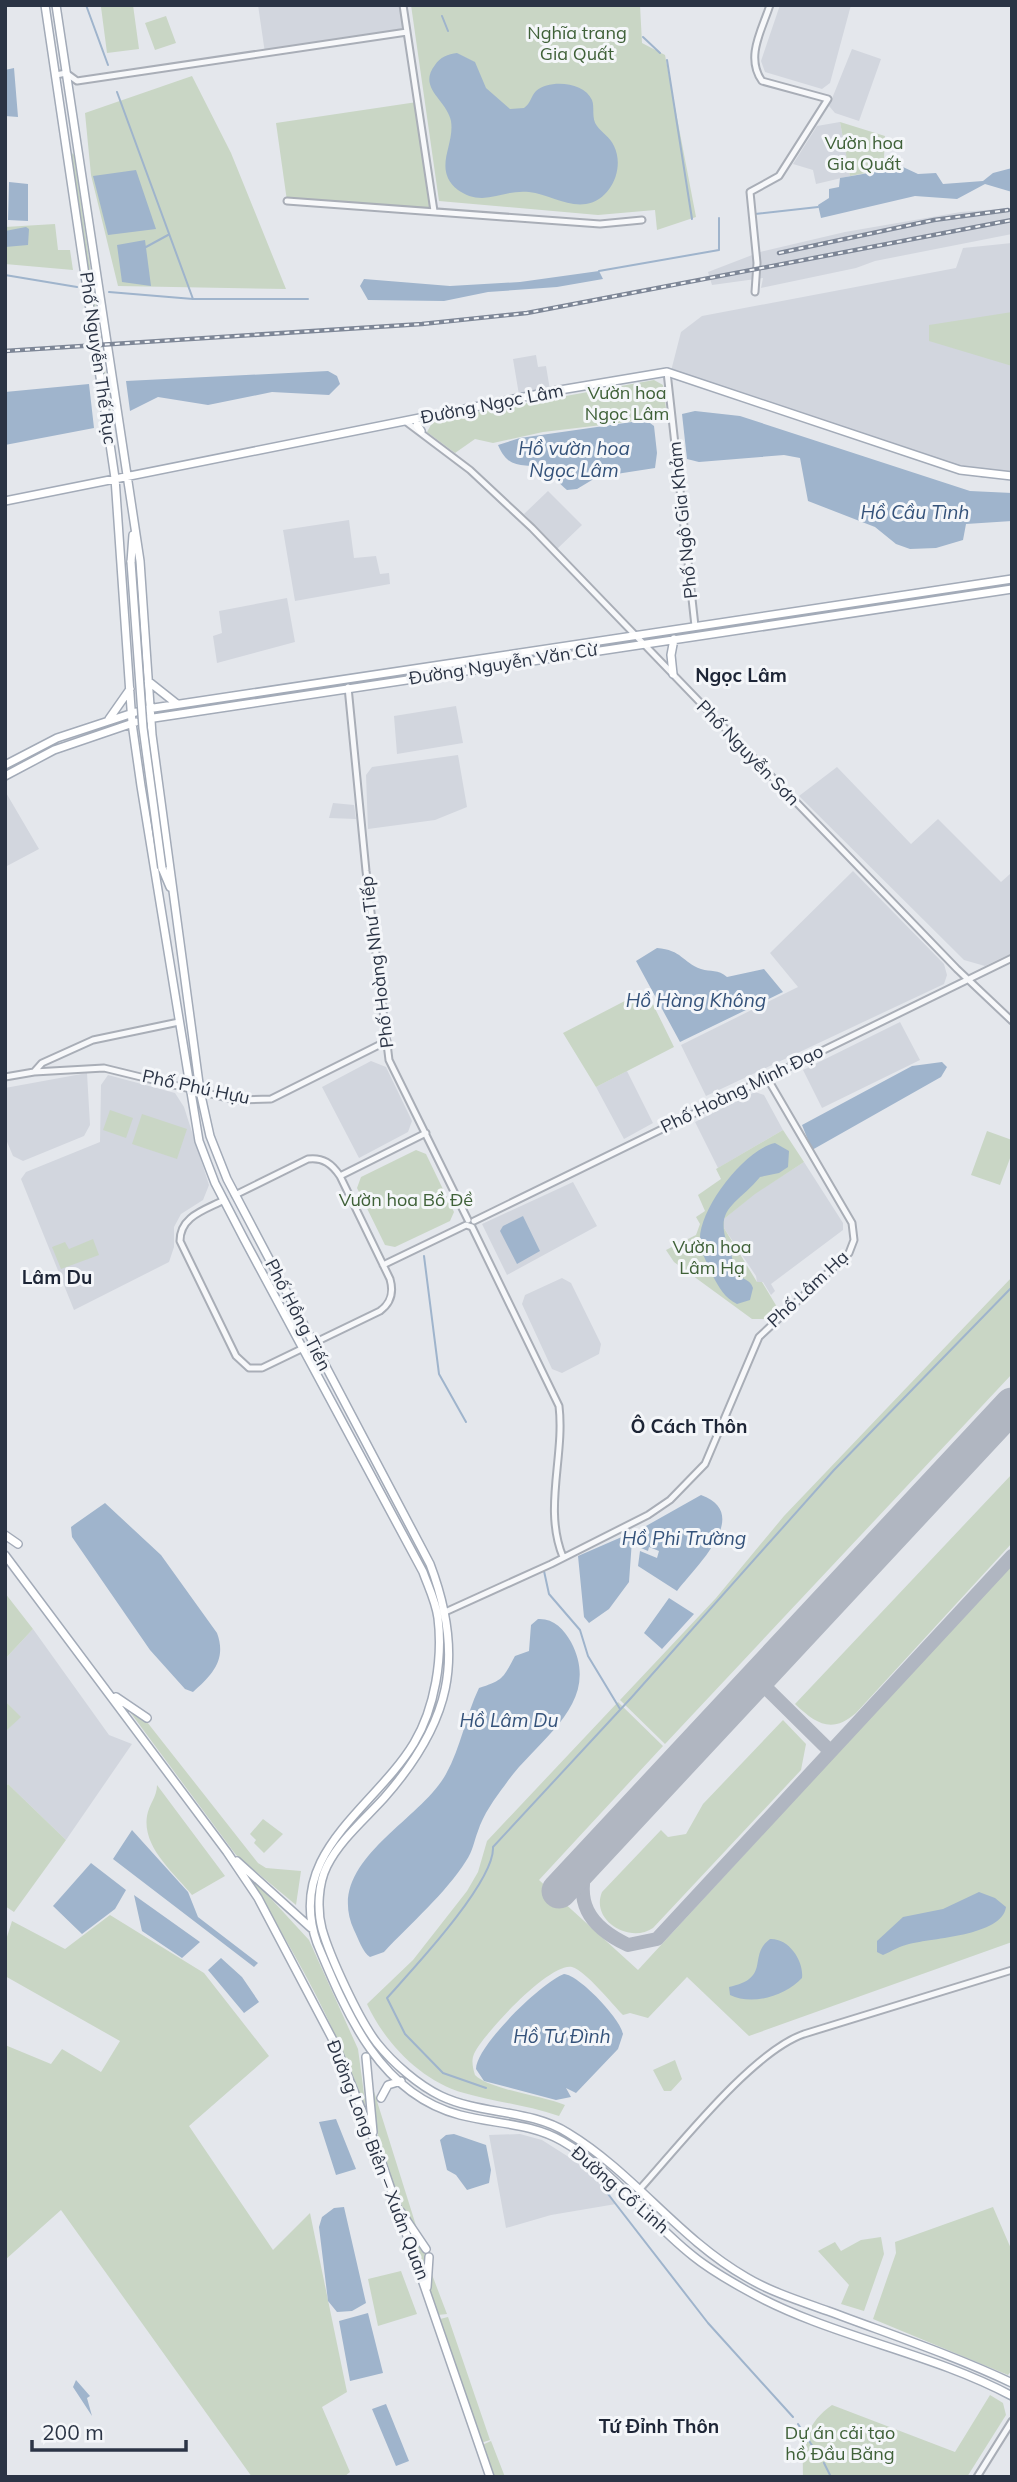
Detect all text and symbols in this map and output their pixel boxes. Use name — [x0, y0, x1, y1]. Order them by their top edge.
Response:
park label: Nghĩa trang Gia Quất — [527, 21, 627, 65]
park label: Vườn hoa Gia Quất — [824, 131, 904, 175]
street label: Phố Nguyễn Thế Rục — [75, 270, 122, 446]
street label: Đường Ngọc Lâm — [419, 378, 565, 429]
park label: Vườn hoa Ngọc Lâm — [585, 381, 669, 425]
water label: Hồ vườn hoa Ngọc Lâm — [518, 436, 630, 482]
street label: Phố Ngô Gia Khảm — [663, 440, 702, 600]
water label: Hồ Cầu Tình — [861, 500, 969, 524]
street label: Đường Nguyễn Văn Cừ — [407, 637, 600, 690]
district label: Ngọc Lâm — [695, 663, 787, 687]
street label: Phố Nguyễn Sơn — [692, 695, 805, 810]
street label: Phố Hoàng Như Tiếp — [355, 875, 398, 1049]
water label: Hồ Hàng Không — [626, 988, 766, 1012]
street label: Phố Hoàng Minh Đạo — [657, 1039, 827, 1138]
street label: Phố Phú Hựu — [140, 1064, 252, 1109]
park label: Vườn hoa Bồ Đề — [339, 1188, 473, 1211]
park label: Vườn hoa Lâm Hạ — [672, 1235, 752, 1279]
street label: Phố Lâm Hạ — [762, 1245, 853, 1332]
street label: Phố Hồng Tiến — [260, 1255, 337, 1375]
district label: Lâm Du — [22, 1265, 92, 1289]
district label: Ô Cách Thôn — [630, 1414, 748, 1438]
water label: Hồ Phi Trường — [622, 1526, 746, 1550]
water label: Hồ Lâm Du — [460, 1708, 558, 1732]
water label: Hồ Tư Đình — [513, 2024, 611, 2048]
street label: Đường Long Biên – Xuân Quan — [322, 2036, 435, 2283]
street label: Đường Cổ Linh — [567, 2141, 674, 2238]
scale bar — [32, 2408, 186, 2452]
district label: Tứ Đỉnh Thôn — [599, 2414, 719, 2438]
text: 200 m — [42, 2419, 104, 2445]
park label: Dự án cải tạo hồ Đầu Băng — [785, 2421, 895, 2465]

